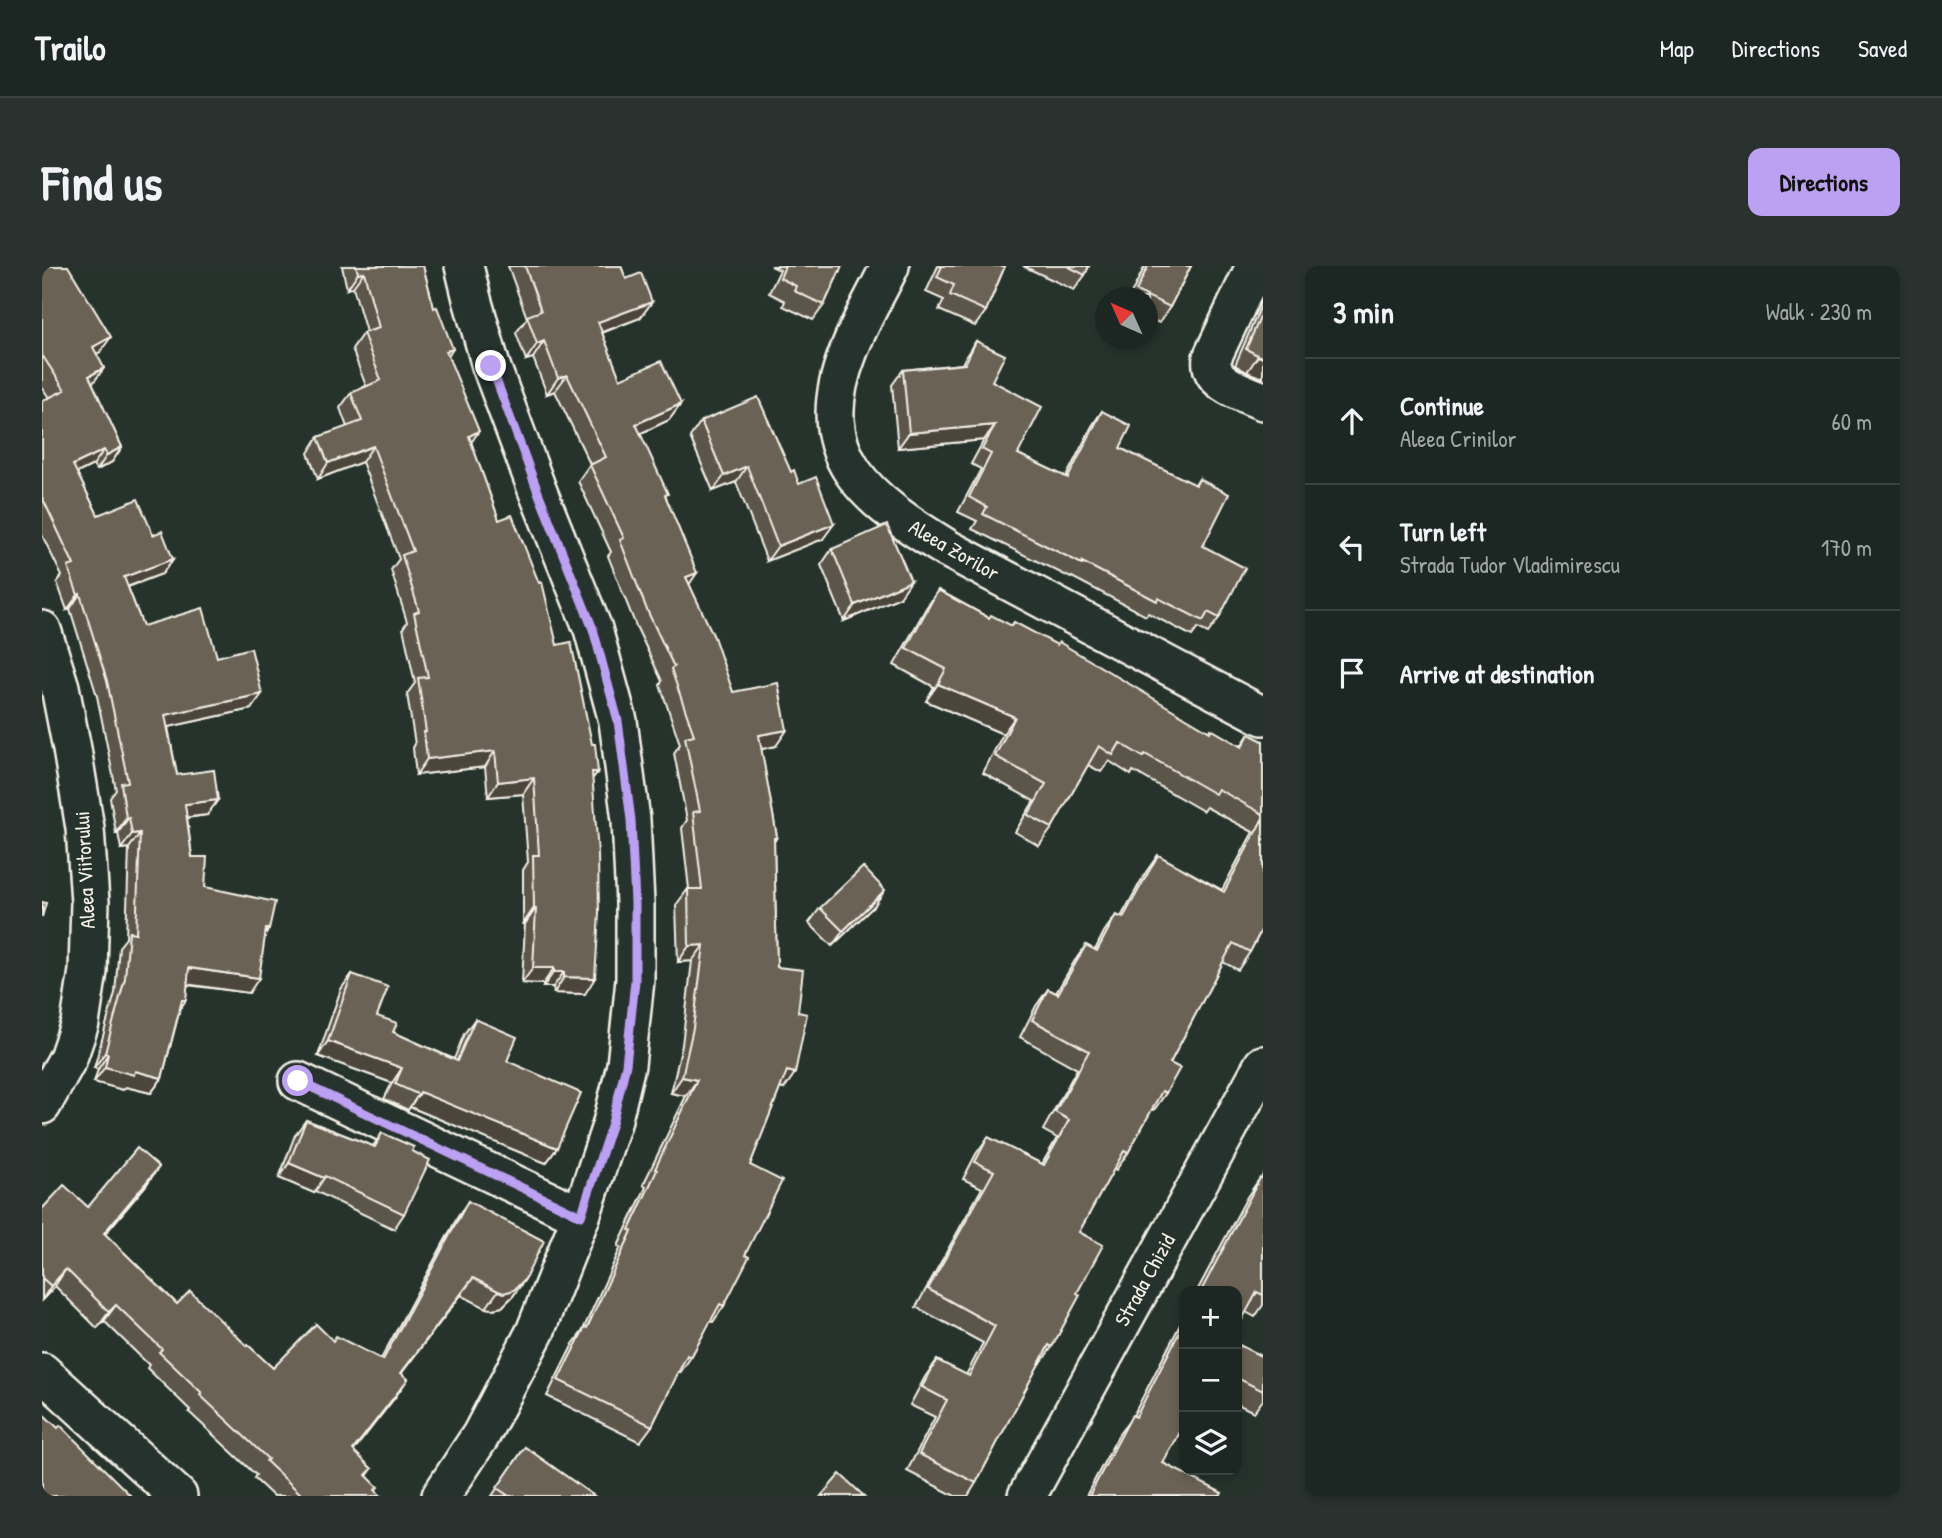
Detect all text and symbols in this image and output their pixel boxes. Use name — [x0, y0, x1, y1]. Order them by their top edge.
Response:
text: Trailo — [35, 26, 106, 70]
text: Map — [1660, 32, 1694, 64]
text: Directions — [1732, 32, 1820, 64]
text: Saved — [1858, 32, 1907, 64]
button: Directions — [1748, 148, 1900, 216]
text: Find us — [42, 149, 162, 215]
north arrow — [1095, 287, 1158, 350]
text: 3 min — [1333, 292, 1394, 332]
text: Walk · 230 m — [1766, 296, 1872, 327]
route end — [475, 350, 506, 381]
text: Continue — [1400, 388, 1484, 423]
icon: ahead — [1333, 402, 1371, 440]
text: 60 m — [1832, 406, 1872, 437]
text: Aleea Crinilor — [1400, 423, 1516, 454]
street label: Aleea Zorilor — [904, 512, 1005, 587]
text: Turn left — [1400, 514, 1486, 549]
icon: left — [1333, 528, 1371, 566]
text: 170 m — [1821, 532, 1872, 563]
text: Strada Tudor Vladimirescu — [1400, 549, 1620, 580]
icon: arrive — [1333, 654, 1371, 692]
text: Arrive at destination — [1400, 656, 1595, 691]
street label: Aleea Viitorului — [67, 811, 102, 930]
route start — [282, 1065, 313, 1096]
street label: Strada Chizid — [1107, 1228, 1182, 1331]
map controls — [1179, 1286, 1242, 1475]
button: + — [1179, 1286, 1242, 1349]
button: − — [1179, 1349, 1242, 1412]
button: layers — [1179, 1412, 1242, 1475]

